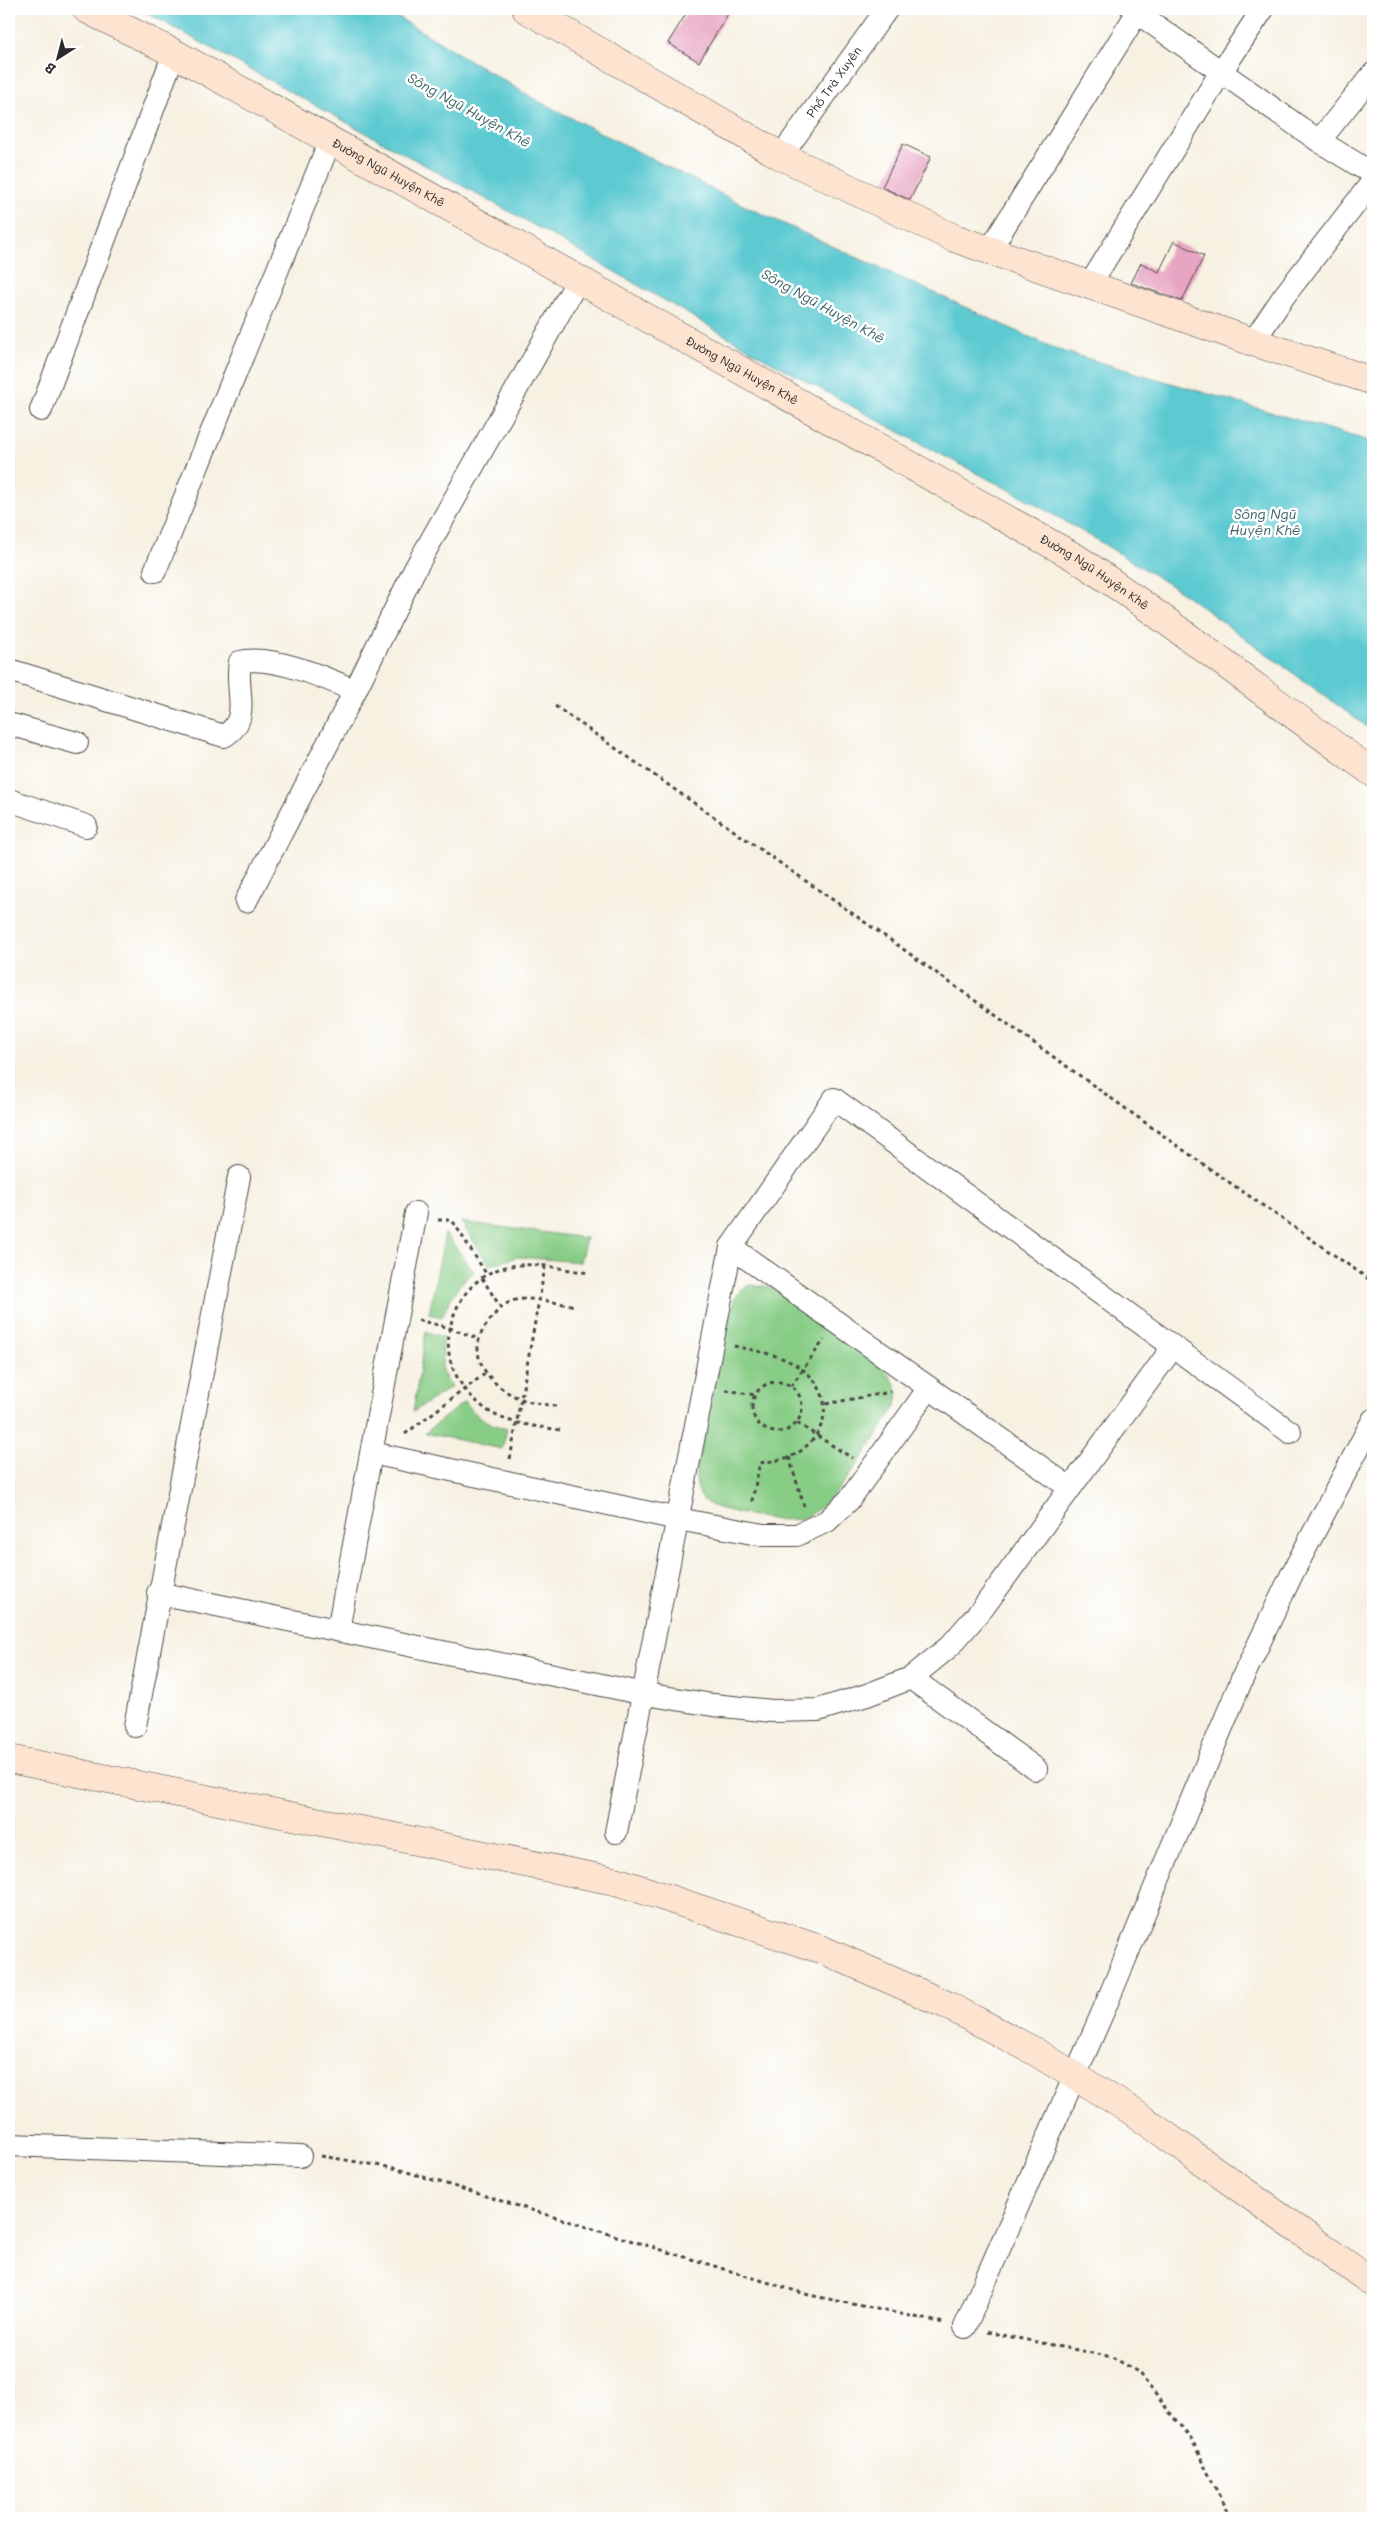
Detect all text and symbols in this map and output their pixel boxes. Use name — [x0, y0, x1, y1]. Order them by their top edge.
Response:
north arrow — [32, 32, 82, 82]
street label: Phố Trà Xuyên — [802, 43, 864, 120]
text: B — [41, 58, 59, 79]
water label: Sông Ngũ Huyện Khê — [404, 68, 534, 151]
street label: Đường Ngũ Huyện Khê — [330, 134, 448, 210]
water label: Sông Ngũ Huyện Khê — [758, 264, 888, 347]
street label: Đường Ngũ Huyện Khê — [683, 332, 802, 408]
water label: Sông Ngũ Huyện Khê — [1230, 504, 1300, 539]
street label: Đường Ngũ Huyện Khê — [1037, 530, 1152, 613]

